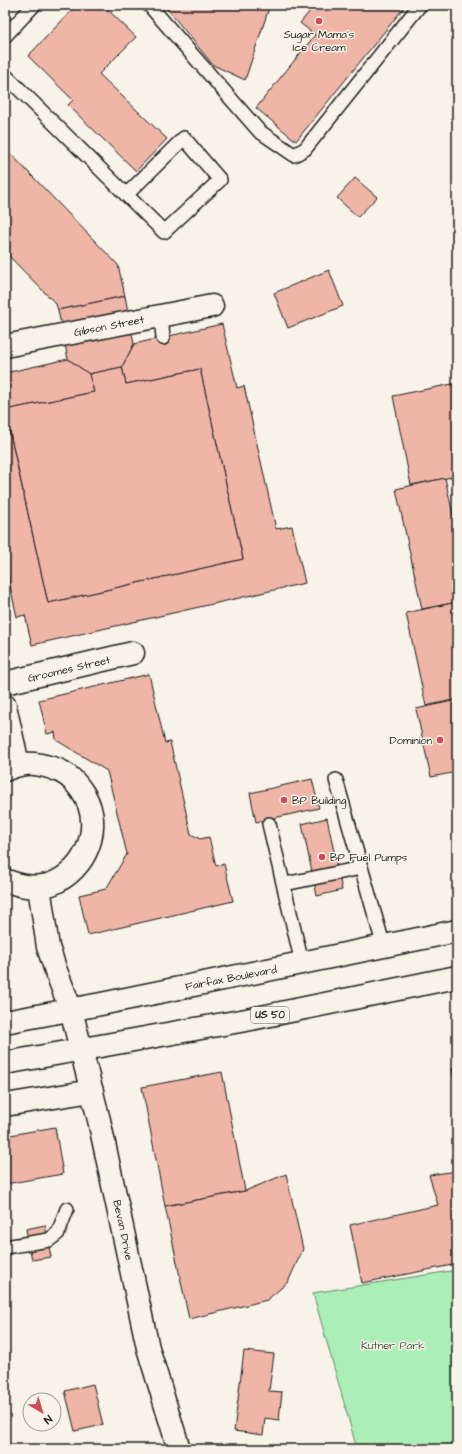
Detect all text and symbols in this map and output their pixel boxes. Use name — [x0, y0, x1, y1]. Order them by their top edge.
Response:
marker: Sugar Mama's Ice Cream — [314, 16, 324, 26]
place label: Sugar Mama's Ice Cream — [284, 27, 355, 55]
street label: Gibson Street — [73, 312, 146, 340]
street label: Groomes Street — [26, 652, 112, 686]
place label: Dominion — [390, 733, 432, 748]
marker: Dominion — [435, 735, 445, 745]
place label: BP Building — [292, 793, 347, 809]
marker: BP Building — [279, 795, 289, 805]
place label: BP Fuel Pumps — [330, 850, 408, 865]
marker: BP Fuel Pumps — [317, 852, 327, 862]
street label: Fairfax Boulevard — [184, 962, 278, 994]
road number: US 50 — [251, 1007, 289, 1023]
street label: Bevan Drive — [109, 1198, 137, 1262]
park label: Kutner Park — [361, 1338, 425, 1353]
north arrow — [22, 1392, 62, 1432]
text: N — [40, 1411, 55, 1428]

